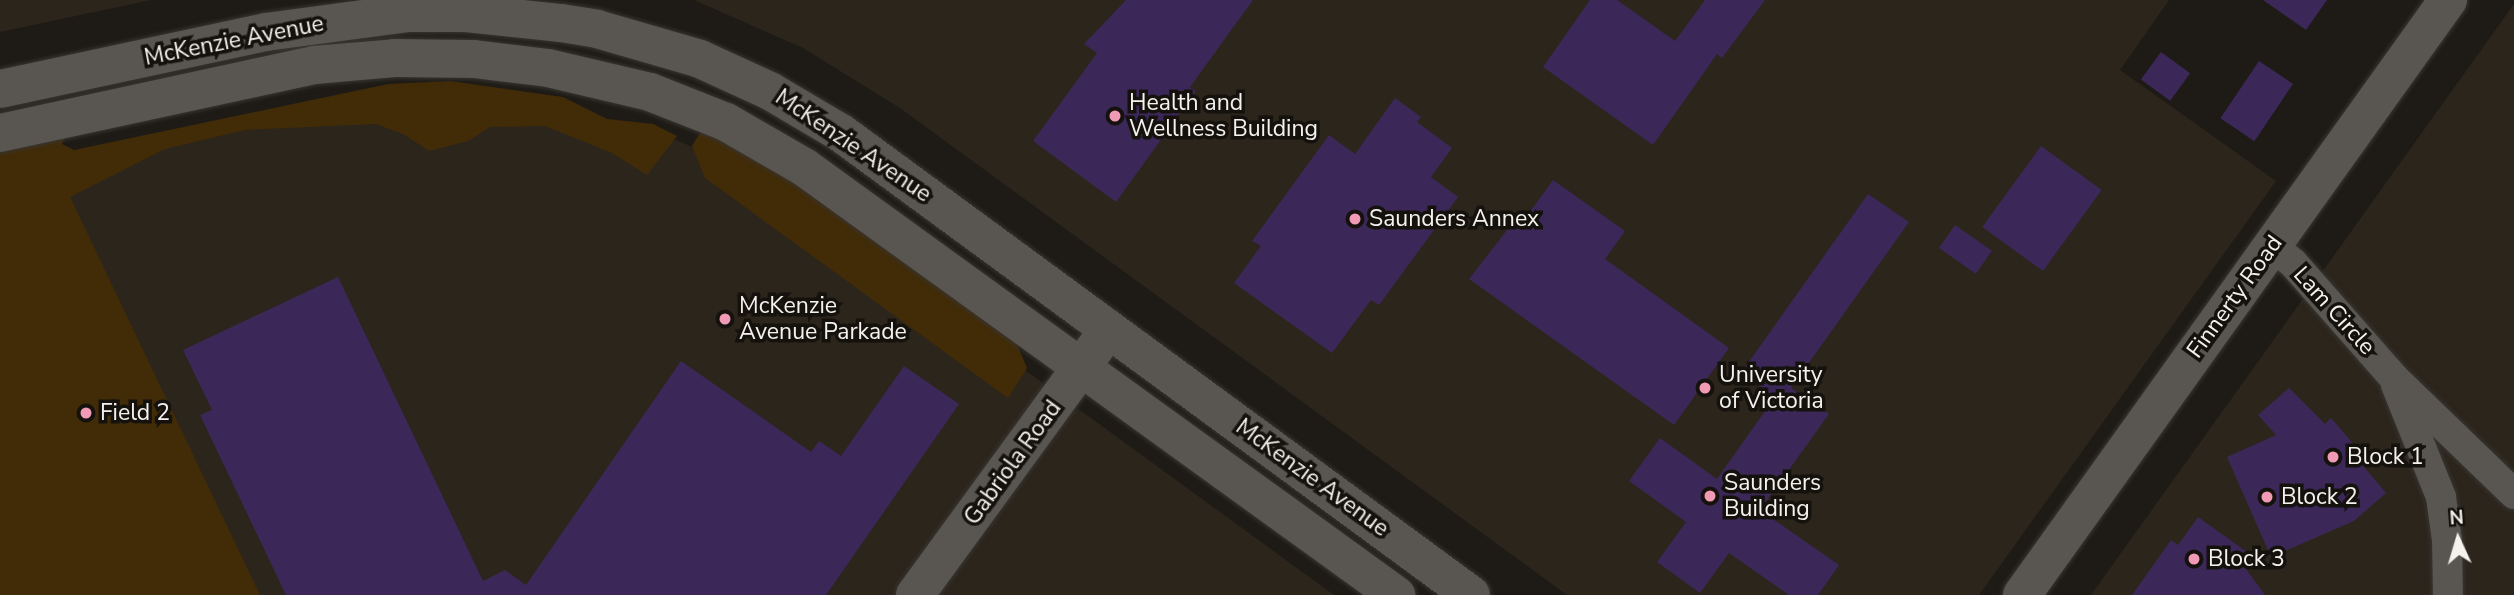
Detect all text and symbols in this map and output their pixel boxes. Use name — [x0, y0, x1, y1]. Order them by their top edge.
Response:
street label: McKenzie Avenue — [142, 10, 326, 72]
street label: McKenzie Avenue — [770, 84, 936, 208]
place label: Health and Wellness Building — [1129, 89, 1318, 143]
marker: Health and Wellness Building — [1107, 108, 1123, 124]
place label: Saunders Annex — [1369, 205, 1539, 233]
marker: Saunders Annex — [1347, 211, 1363, 227]
street label: Finnerty Road — [2181, 230, 2289, 364]
street label: Lam Circle — [2287, 261, 2381, 361]
place label: McKenzie Avenue Parkade — [739, 292, 907, 346]
marker: McKenzie Avenue Parkade — [717, 311, 733, 327]
place label: University of Victoria — [1719, 361, 1824, 415]
marker: University of Victoria — [1697, 380, 1713, 396]
street label: Gabriola Road — [959, 395, 1067, 531]
place label: Field 2 — [100, 399, 170, 427]
marker: Field 2 — [78, 405, 94, 421]
street label: McKenzie Avenue — [1230, 413, 1394, 543]
place label: Block 1 — [2347, 443, 2424, 471]
marker: Block 1 — [2325, 449, 2341, 465]
place label: Saunders Building — [1724, 469, 1821, 523]
place label: Block 2 — [2281, 483, 2358, 511]
marker: Saunders Building — [1702, 488, 1718, 504]
marker: Block 2 — [2259, 489, 2275, 505]
north arrow — [2423, 504, 2493, 574]
text: N — [2449, 505, 2465, 532]
place label: Block 3 — [2208, 545, 2285, 573]
marker: Block 3 — [2186, 551, 2202, 567]

